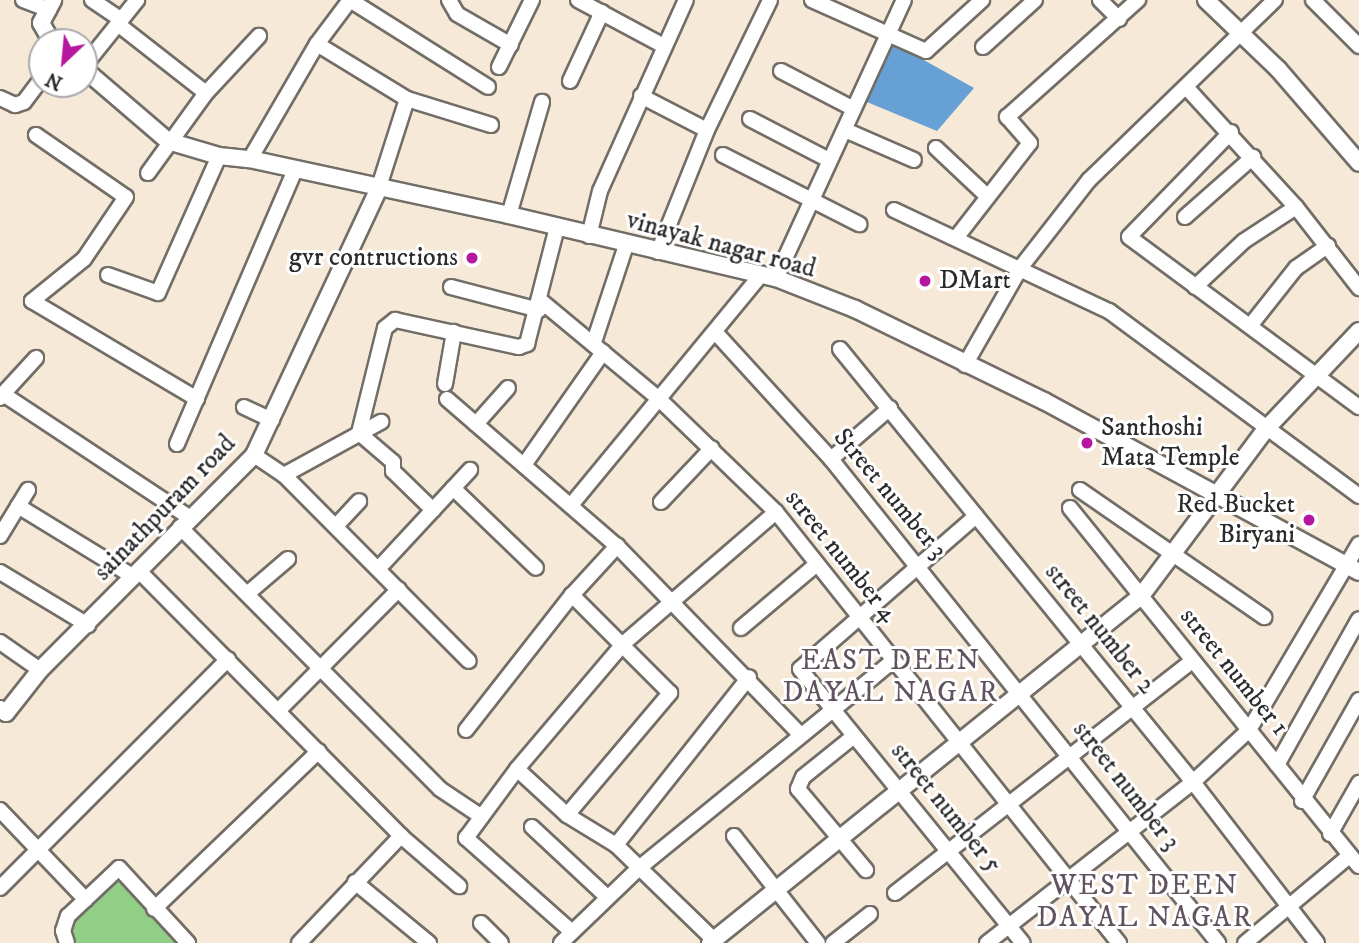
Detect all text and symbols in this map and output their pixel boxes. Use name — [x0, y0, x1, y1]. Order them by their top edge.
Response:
north arrow — [28, 28, 98, 98]
text: N — [42, 67, 67, 94]
street label: vinayak nagar road — [623, 205, 819, 285]
place label: gvr contructions — [289, 242, 458, 274]
marker: gvr contructions — [464, 250, 480, 266]
place label: DMart — [939, 265, 1011, 297]
marker: DMart — [917, 273, 933, 289]
place label: Santhoshi Mata Temple — [1101, 412, 1240, 474]
street label: Street number 3 — [826, 423, 954, 565]
street label: sainathpuram road — [88, 429, 242, 587]
marker: Santhoshi Mata Temple — [1079, 435, 1095, 451]
street label: street number 4 — [778, 484, 904, 628]
place label: Red Bucket Biryani — [1177, 489, 1295, 550]
marker: Red Bucket Biryani — [1301, 512, 1317, 528]
street label: street number 2 — [1038, 558, 1162, 700]
street label: street number 1 — [1173, 602, 1295, 742]
district label: EAST DEEN DAYAL NAGAR — [784, 644, 998, 710]
street label: street number 3 — [1066, 715, 1186, 857]
street label: street number 5 — [884, 737, 1008, 879]
district label: WEST DEEN DAYAL NAGAR — [1038, 869, 1252, 935]

